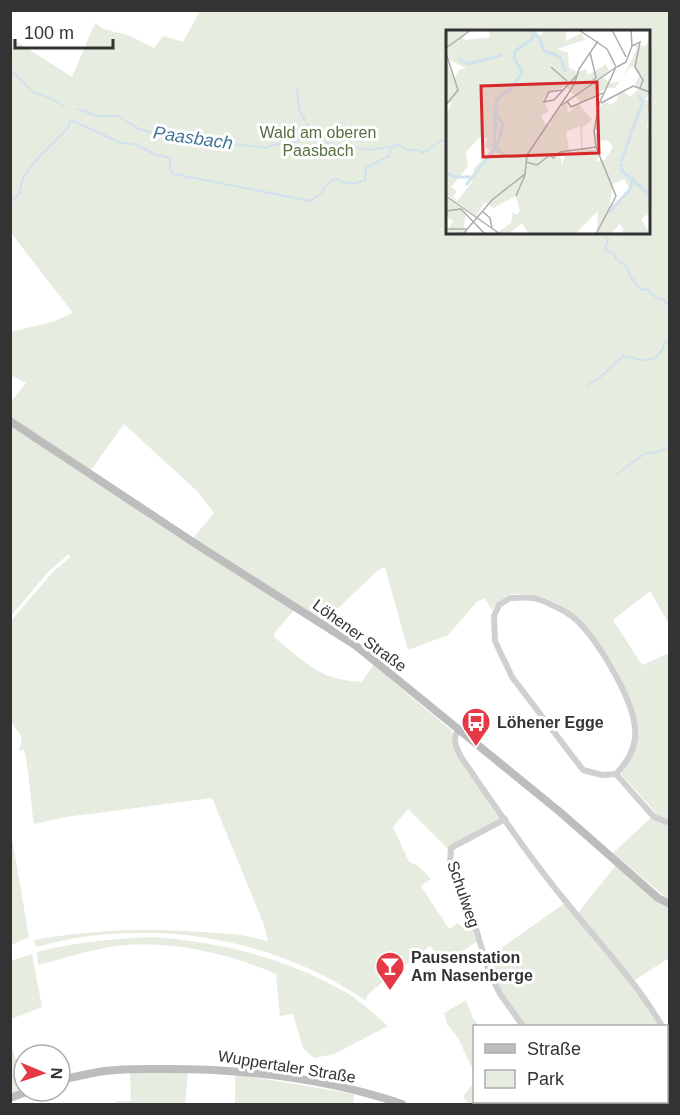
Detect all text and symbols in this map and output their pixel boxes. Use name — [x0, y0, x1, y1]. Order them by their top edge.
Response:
scale bar — [15, 12, 112, 50]
text: 100 m — [24, 23, 74, 43]
inset map — [446, 30, 650, 234]
water label: Paasbach — [152, 123, 234, 153]
park label: Wald am oberen Paasbach — [260, 124, 376, 159]
street label: Löhener Straße — [310, 596, 410, 675]
bus stop icon: Löhener Egge — [460, 706, 492, 748]
place label: Löhener Egge — [497, 714, 604, 731]
street label: Schulweg — [444, 859, 483, 930]
place label: Pausenstation Am Nasenberge — [411, 949, 533, 984]
bar icon: Pausenstation Am Nasenberge — [374, 950, 406, 992]
legend — [473, 1025, 668, 1103]
text: Straße — [527, 1039, 581, 1059]
north arrow — [12, 1043, 72, 1103]
street label: Wuppertaler Straße — [217, 1047, 357, 1086]
text: N — [48, 1067, 65, 1080]
text: Park — [527, 1069, 565, 1089]

